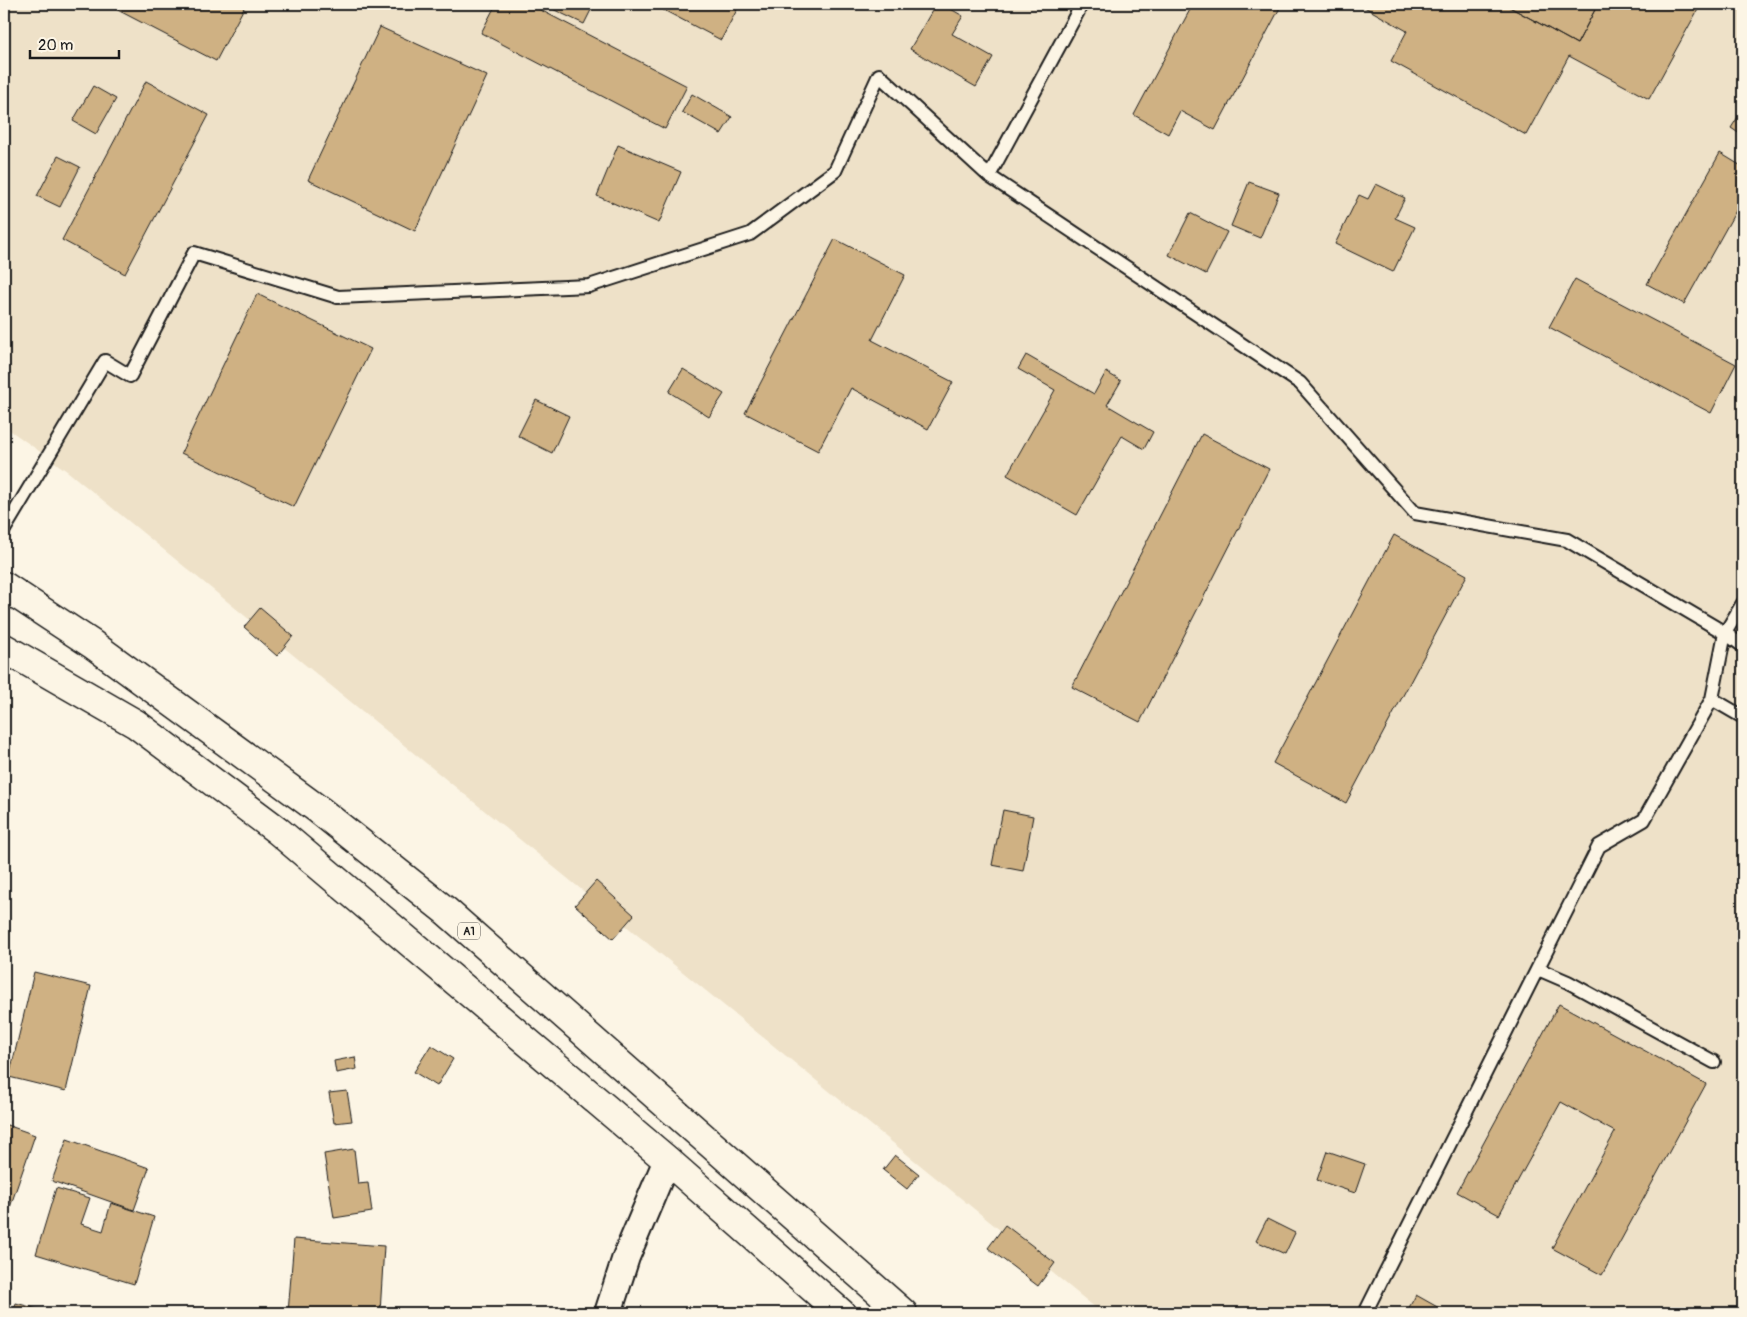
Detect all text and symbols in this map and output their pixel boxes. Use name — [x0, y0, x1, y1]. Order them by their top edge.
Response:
scale bar — [30, 28, 119, 60]
text: 20 m — [38, 36, 73, 55]
road number: A1 — [458, 922, 480, 939]

